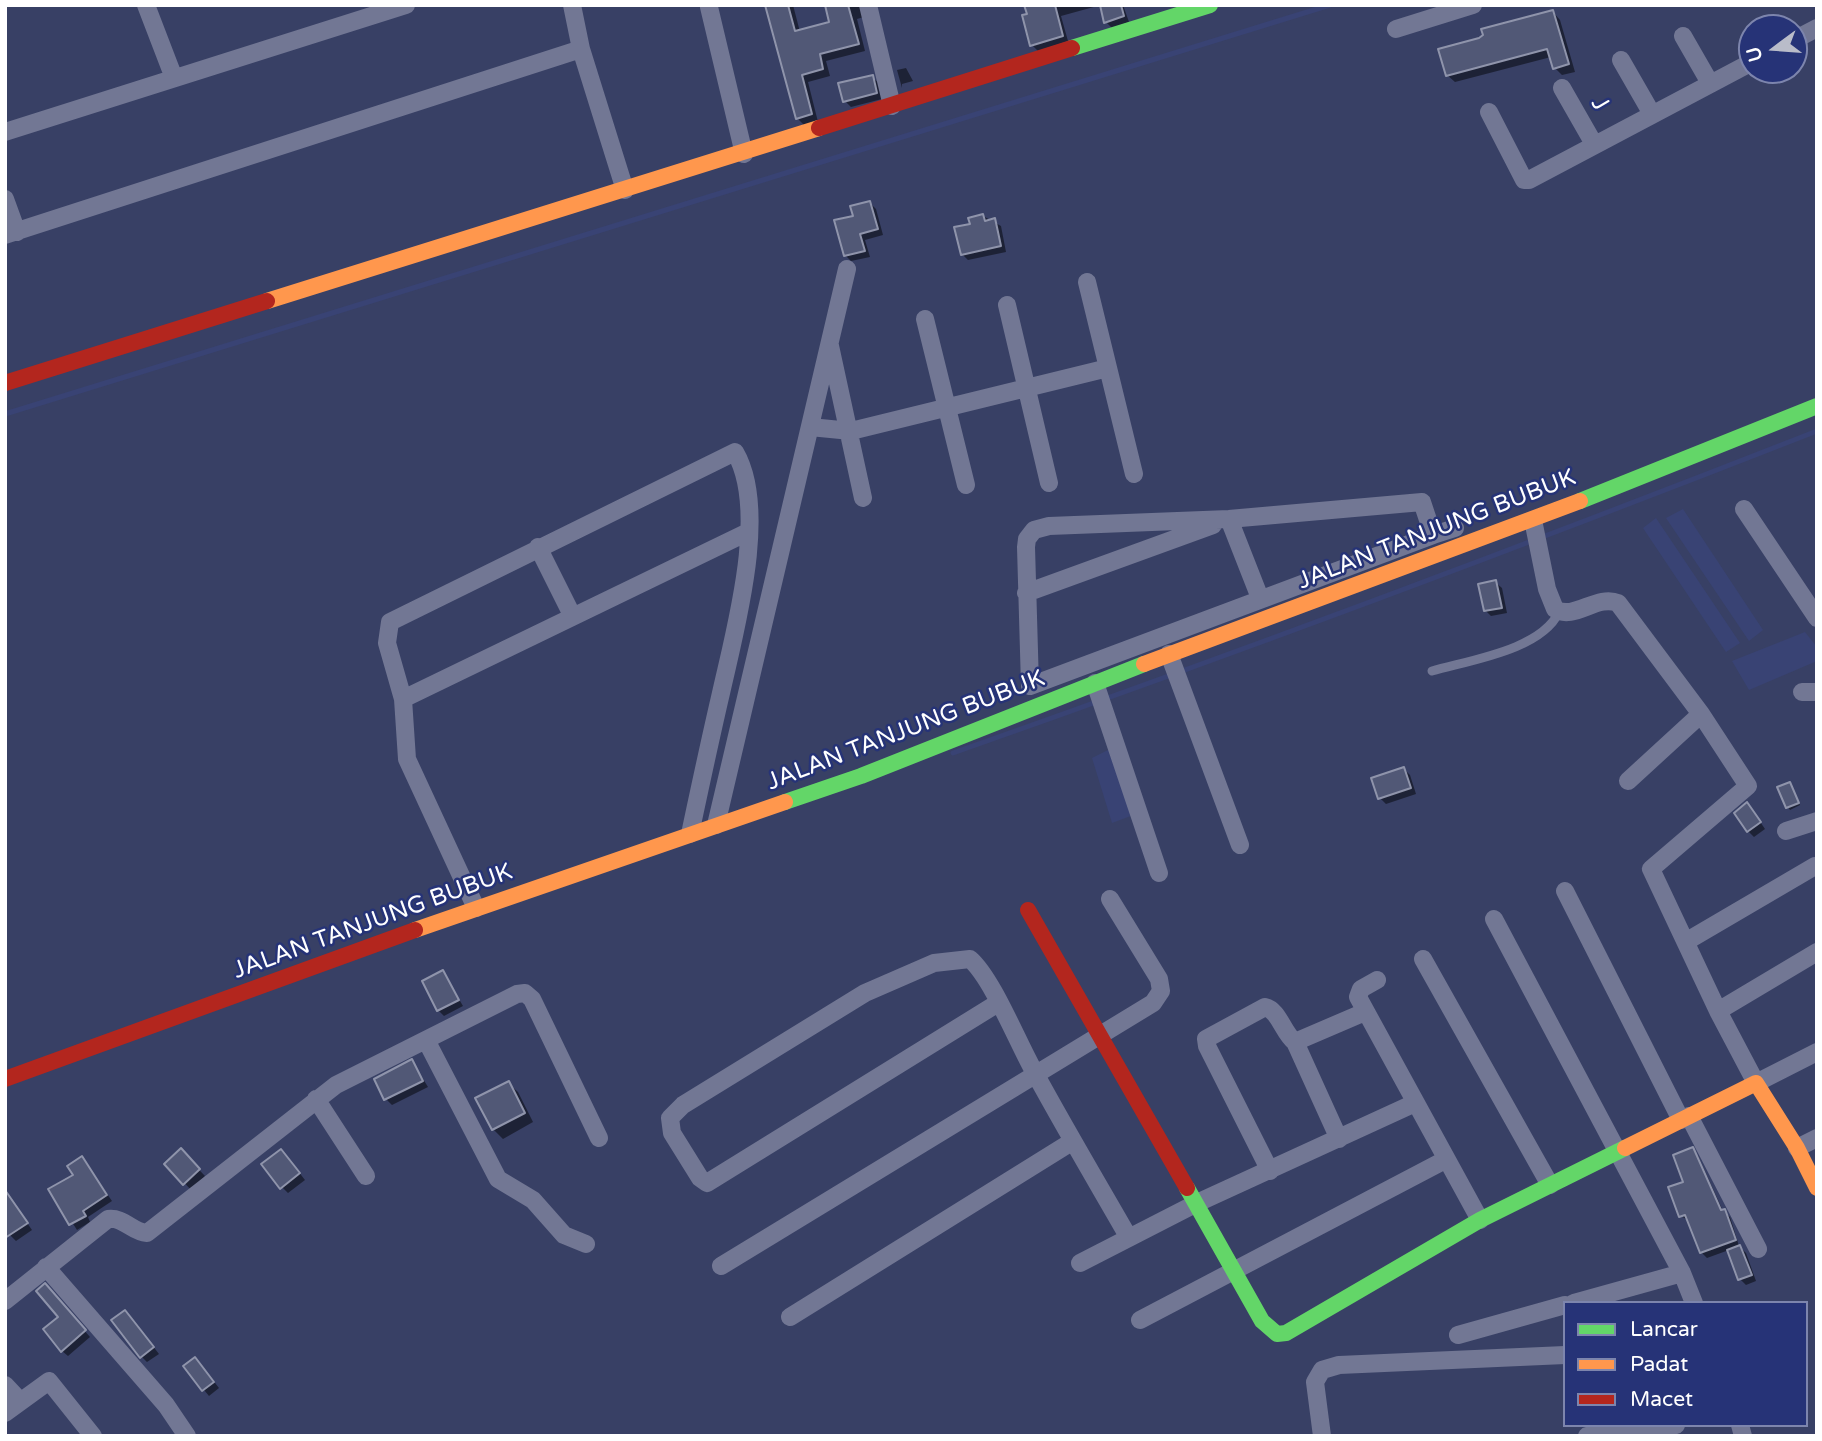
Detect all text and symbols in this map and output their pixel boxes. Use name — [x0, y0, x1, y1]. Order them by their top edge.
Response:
north arrow — [1738, 14, 1808, 84]
text: U — [1742, 44, 1767, 64]
street label: J — [1584, 92, 1614, 116]
street label: JALAN TANJUNG BUBUK — [1294, 464, 1580, 596]
street label: JALAN TANJUNG BUBUK — [763, 665, 1049, 797]
street label: JALAN TANJUNG BUBUK — [230, 858, 516, 986]
legend — [1563, 1301, 1808, 1427]
text: Lancar — [1630, 1317, 1698, 1342]
text: Padat — [1630, 1352, 1688, 1377]
text: Macet — [1630, 1387, 1693, 1412]

